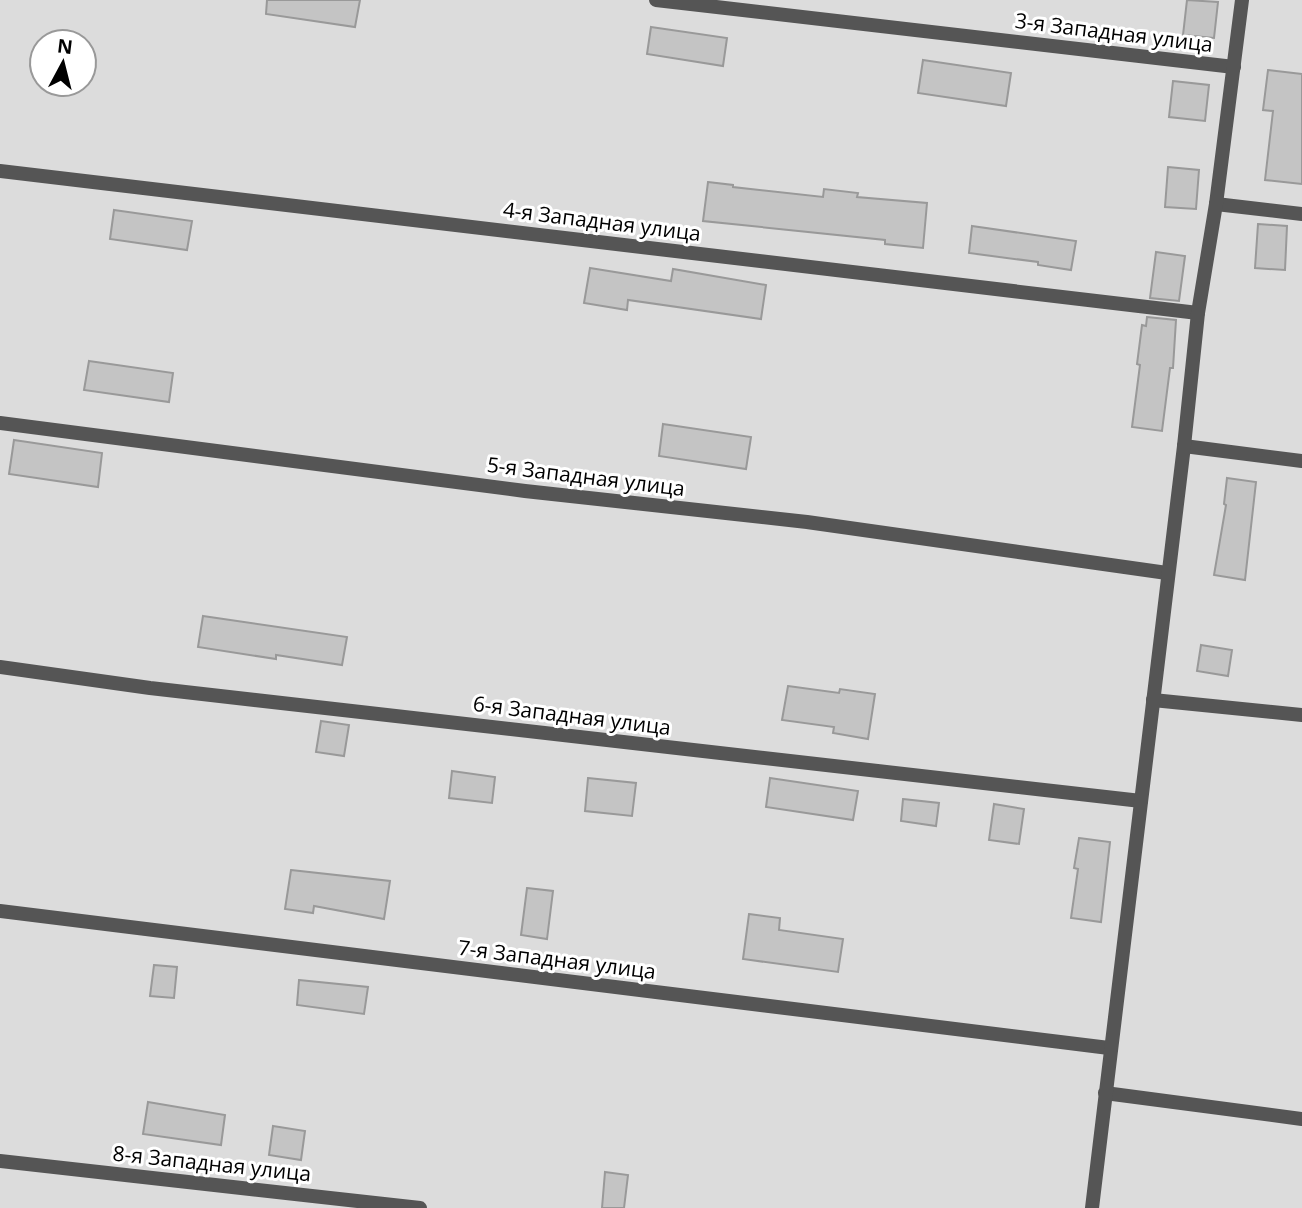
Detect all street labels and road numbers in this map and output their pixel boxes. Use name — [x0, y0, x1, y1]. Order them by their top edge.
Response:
street label: 3-я Западная улица — [1013, 6, 1215, 58]
street label: 4-я Западная улица — [501, 195, 703, 247]
street label: 5-я Западная улица — [485, 450, 687, 502]
street label: 6-я Западная улица — [471, 689, 673, 741]
street label: 7-я Западная улица — [456, 933, 658, 985]
street label: 8-я Западная улица — [111, 1139, 313, 1187]

